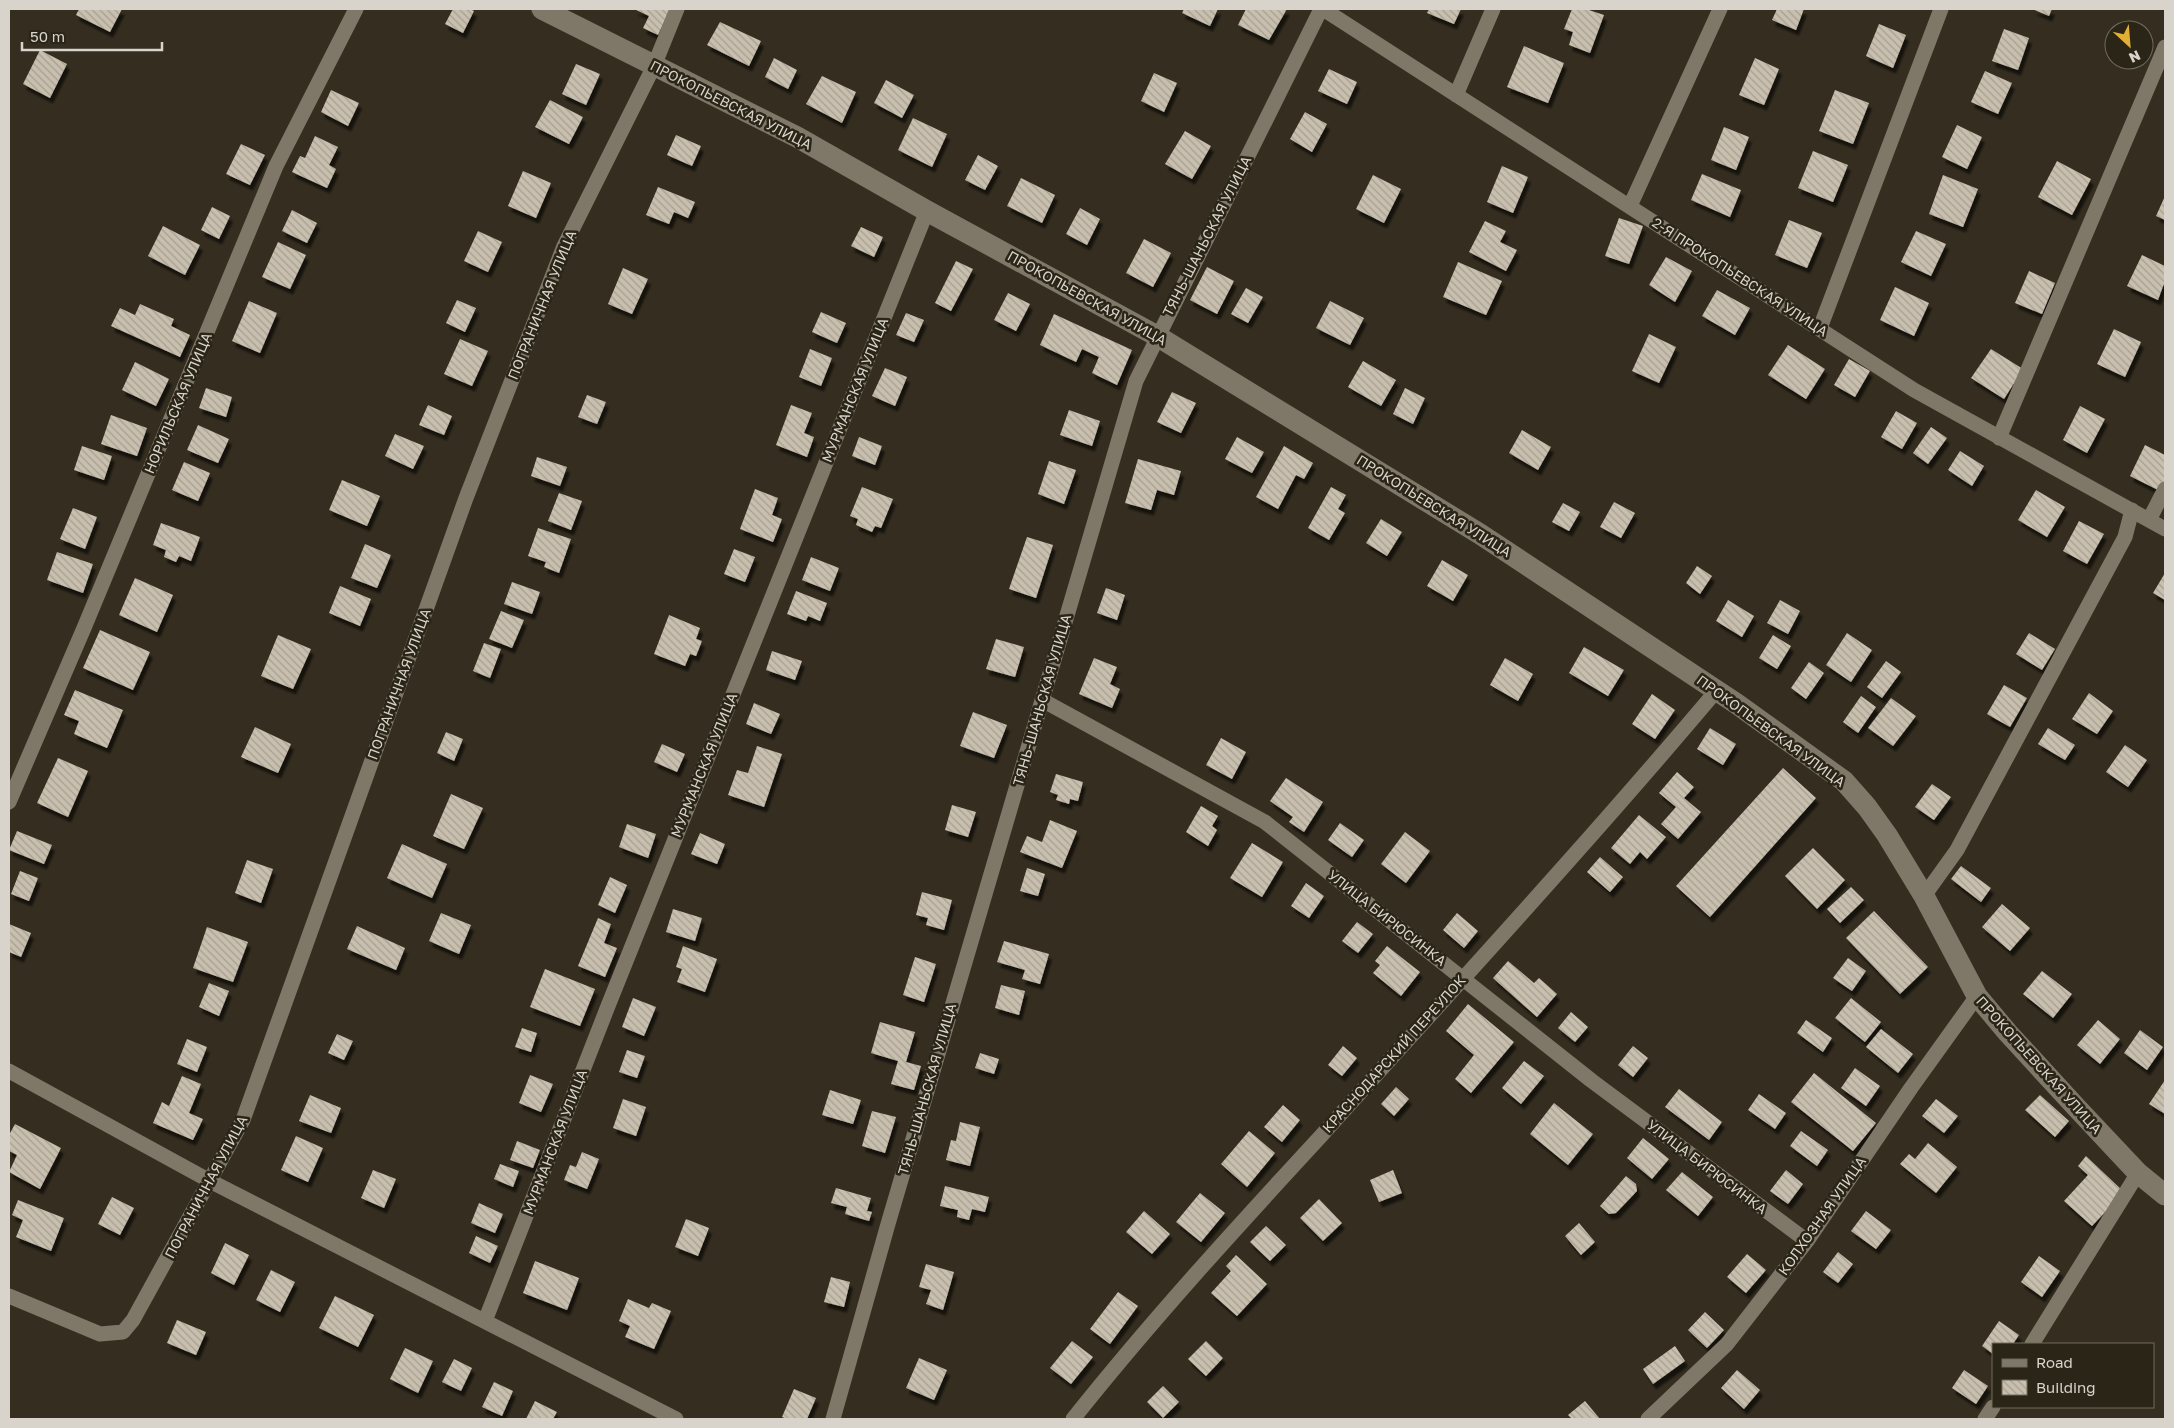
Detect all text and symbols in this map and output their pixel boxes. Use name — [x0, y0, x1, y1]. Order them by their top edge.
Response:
scale bar — [22, 20, 162, 52]
north arrow — [2104, 20, 2154, 70]
text: 50 m — [30, 27, 65, 45]
text: N — [2126, 47, 2143, 67]
street label: ПРОКОПЬЕВСКАЯ УЛИЦА — [648, 56, 815, 153]
street label: ТЯНЬ-ШАНЬСКАЯ УЛИЦА — [1159, 152, 1255, 319]
street label: 2-Я ПРОКОПЬЕВСКАЯ УЛИЦА — [1649, 213, 1832, 340]
street label: ПОГРАНИЧНАЯ УЛИЦА — [504, 227, 580, 382]
street label: ПРОКОПЬЕВСКАЯ УЛИЦА — [1005, 247, 1170, 349]
street label: МУРМАНСКАЯ УЛИЦА — [818, 314, 892, 465]
street label: НОРИЛЬСКАЯ УЛИЦА — [140, 329, 215, 476]
street label: ПРОКОПЬЕВСКАЯ УЛИЦА — [1354, 451, 1515, 561]
street label: ПОГРАНИЧНАЯ УЛИЦА — [363, 605, 434, 762]
street label: ТЯНЬ-ШАНЬСКАЯ УЛИЦА — [1009, 611, 1074, 788]
street label: ПРОКОПЬЕВСКАЯ УЛИЦА — [1694, 671, 1849, 790]
street label: МУРМАНСКАЯ УЛИЦА — [667, 689, 741, 840]
street label: УЛИЦА БИРЮСИНКА — [1325, 866, 1451, 970]
street label: КРАСНОДАРСКИЙ ПЕРЕУЛОК — [1318, 971, 1469, 1136]
street label: ПРОКОПЬЕВСКАЯ УЛИЦА — [1973, 992, 2106, 1137]
street label: ТЯНЬ-ШАНЬСКАЯ УЛИЦА — [894, 1000, 959, 1177]
street label: МУРМАНСКАЯ УЛИЦА — [519, 1066, 590, 1217]
street label: ПОГРАНИЧНАЯ УЛИЦА — [161, 1112, 251, 1261]
street label: УЛИЦА БИРЮСИНКА — [1644, 1116, 1771, 1218]
street label: КОЛХОЗНАЯ УЛИЦА — [1774, 1153, 1869, 1278]
legend — [1992, 1343, 2154, 1408]
text: Road — [2036, 1353, 2073, 1371]
text: Building — [2036, 1378, 2096, 1396]

